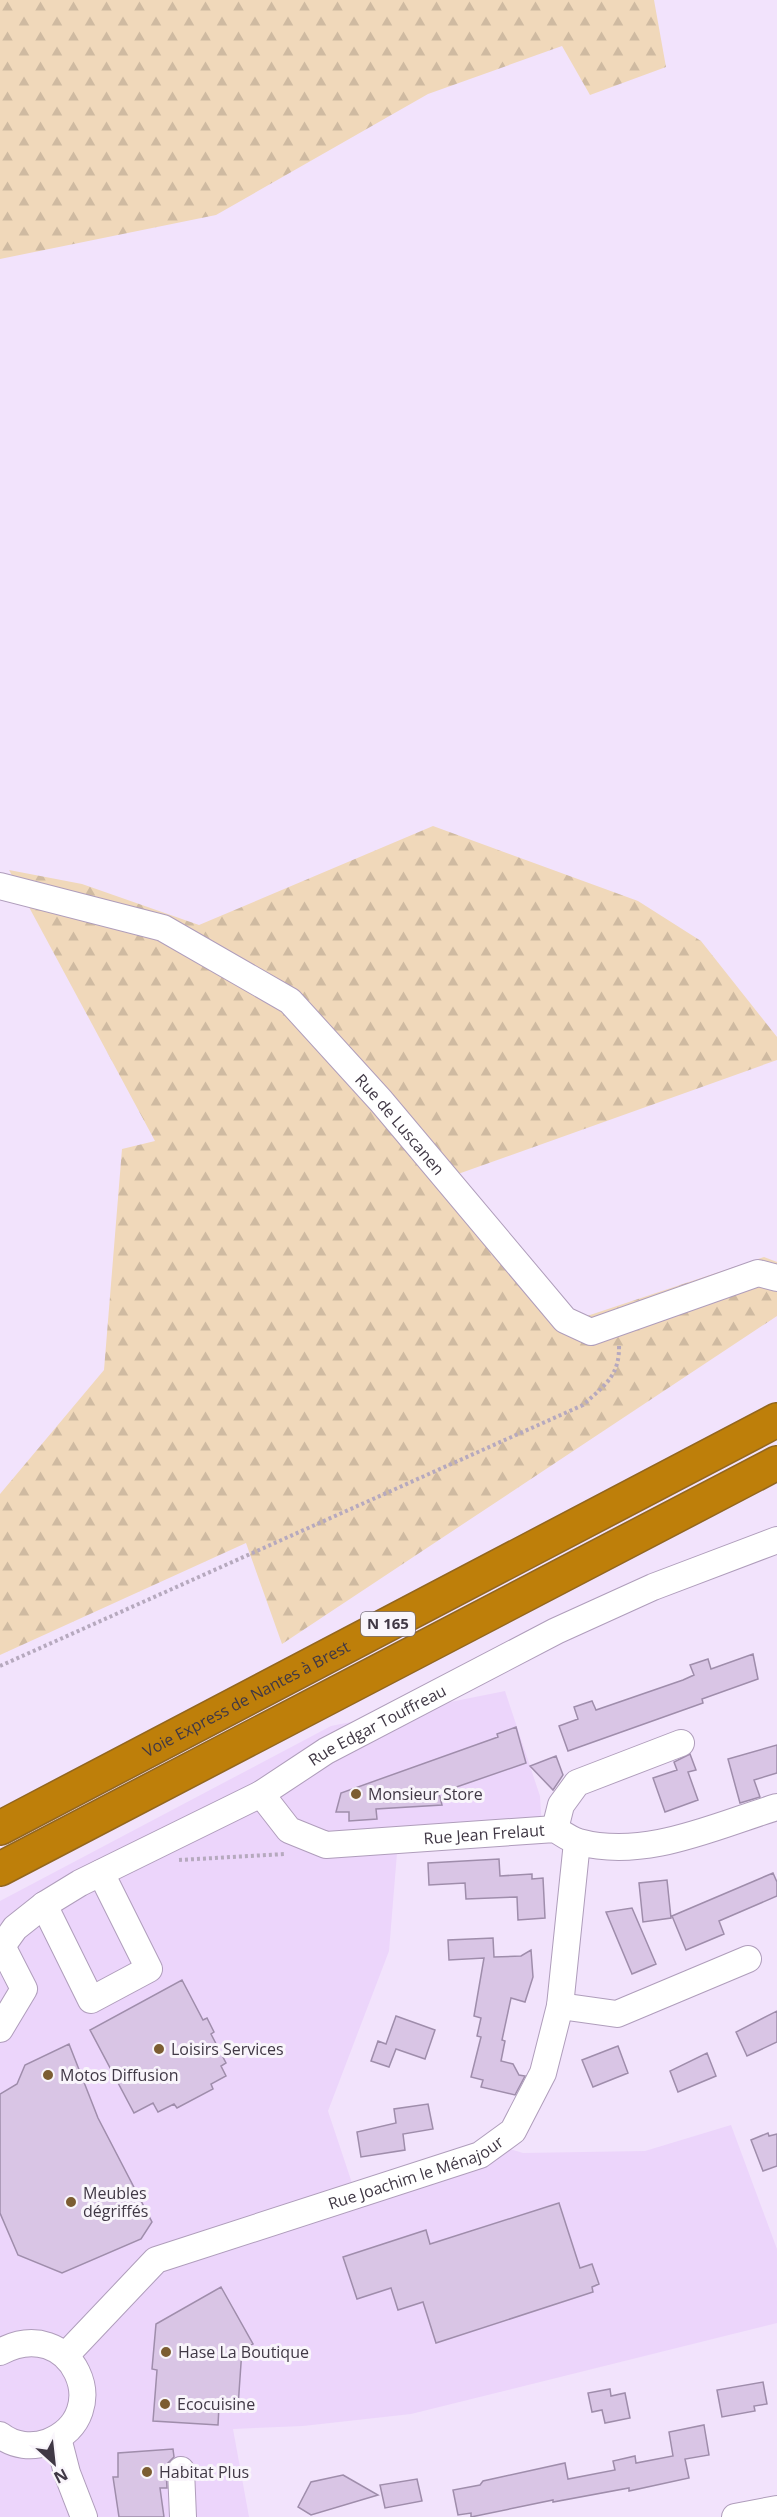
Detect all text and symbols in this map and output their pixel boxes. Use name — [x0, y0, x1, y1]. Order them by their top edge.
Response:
street label: Rue de Luscanen — [350, 1069, 449, 1180]
road number: N 165 — [361, 1612, 415, 1636]
street label: Voie Express de Nantes à Brest — [139, 1635, 354, 1762]
street label: Rue Edgar Touffreau — [304, 1679, 450, 1771]
place label: Monsieur Store — [368, 1783, 483, 1805]
marker: Monsieur Store — [349, 1787, 363, 1801]
street label: Rue Jean Frelaut — [423, 1819, 546, 1849]
place label: Loisirs Services — [171, 2038, 284, 2060]
marker: Loisirs Services — [152, 2042, 166, 2056]
place label: Motos Diffusion — [60, 2064, 178, 2086]
marker: Motos Diffusion — [41, 2068, 55, 2082]
street label: Rue Joachim le Ménajour — [325, 2130, 508, 2215]
place label: Meubles dégriffés — [83, 2182, 148, 2222]
marker: Meubles dégriffés — [64, 2195, 78, 2209]
place label: Hase La Boutique — [178, 2341, 309, 2363]
marker: Hase La Boutique — [159, 2345, 173, 2359]
place label: Ecocuisine — [177, 2393, 255, 2415]
marker: Ecocuisine — [158, 2397, 172, 2411]
north arrow — [24, 2433, 84, 2493]
place label: Habitat Plus — [159, 2461, 249, 2483]
text: N — [50, 2464, 72, 2489]
marker: Habitat Plus — [140, 2465, 154, 2479]

